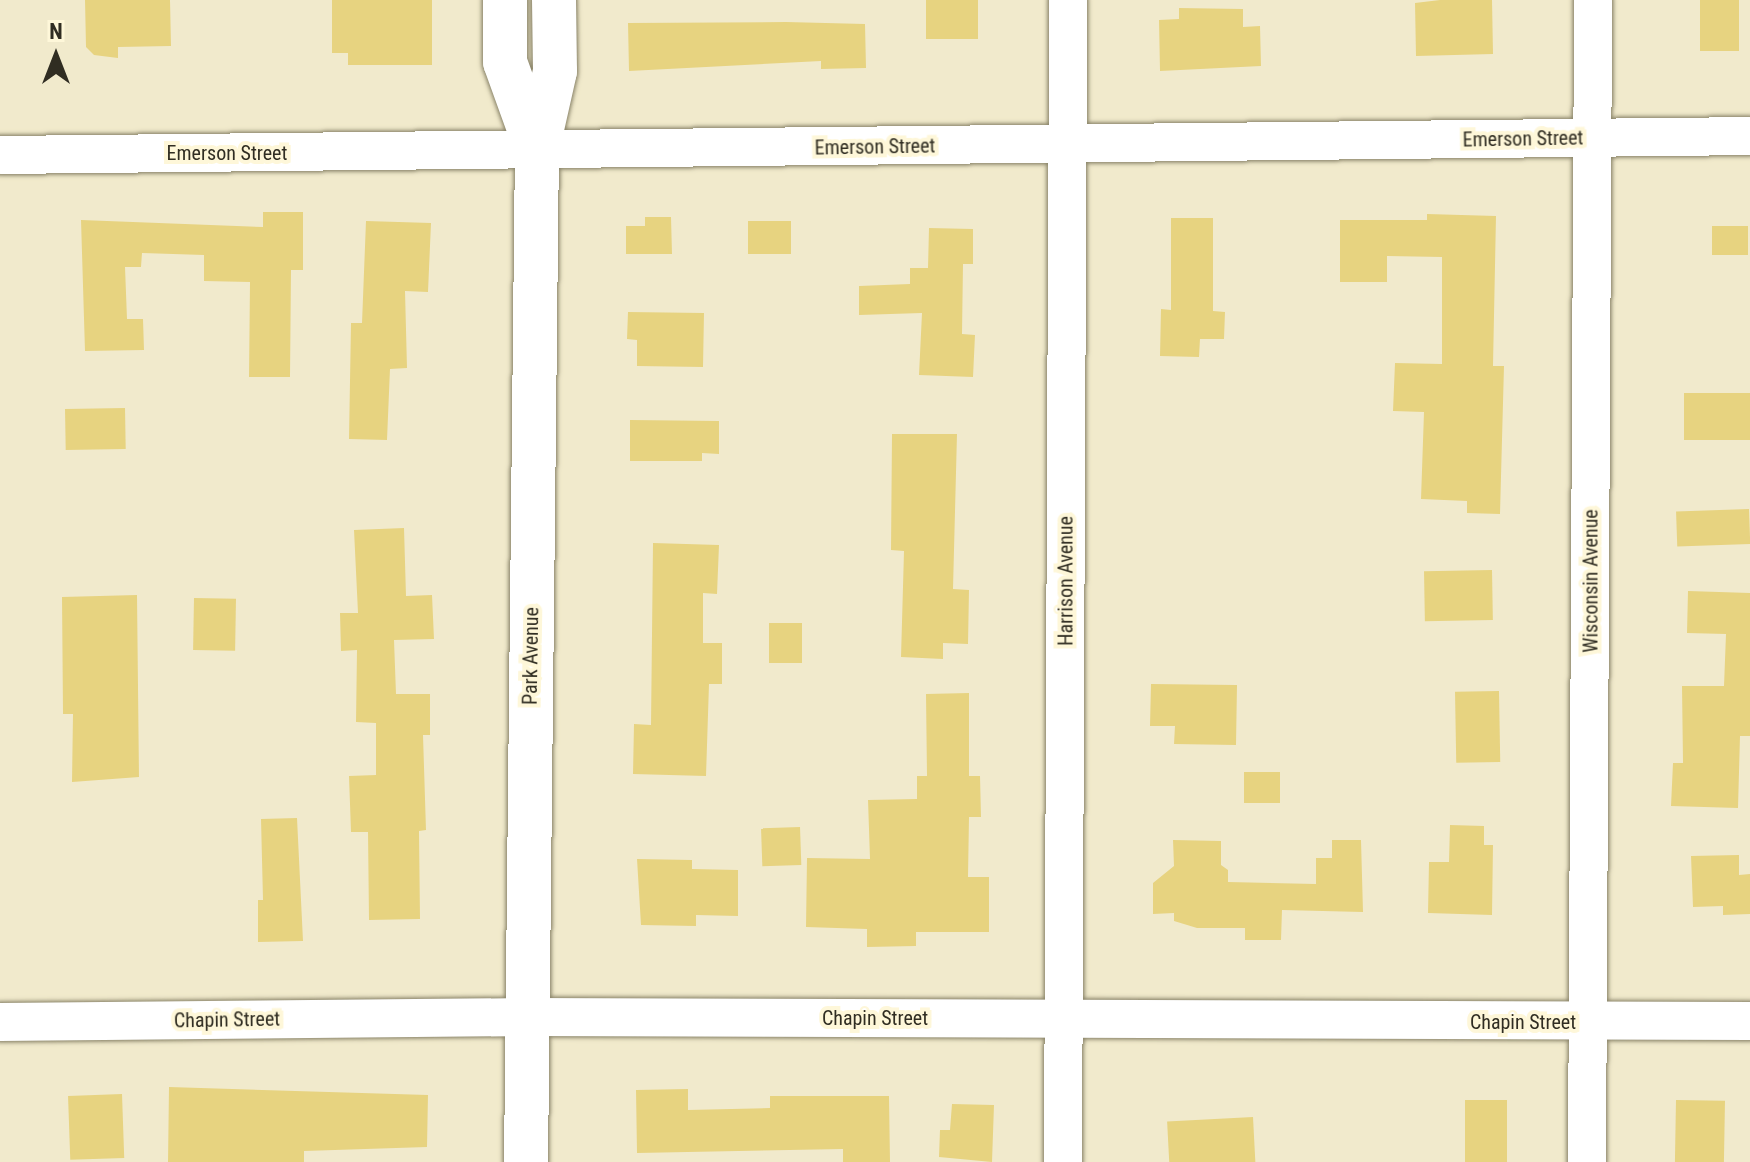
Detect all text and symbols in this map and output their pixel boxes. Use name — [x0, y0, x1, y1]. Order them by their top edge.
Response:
north arrow — [16, 16, 96, 96]
text: N — [49, 19, 63, 44]
street label: Emerson Street — [1462, 126, 1584, 152]
street label: Emerson Street — [814, 134, 936, 160]
street label: Emerson Street — [167, 141, 287, 165]
street label: Wisconsin Avenue — [1579, 509, 1603, 653]
street label: Harrison Avenue — [1054, 516, 1078, 646]
street label: Park Avenue — [518, 607, 544, 705]
street label: Chapin Street — [822, 1006, 928, 1030]
street label: Chapin Street — [174, 1007, 280, 1033]
street label: Chapin Street — [1470, 1010, 1576, 1034]

